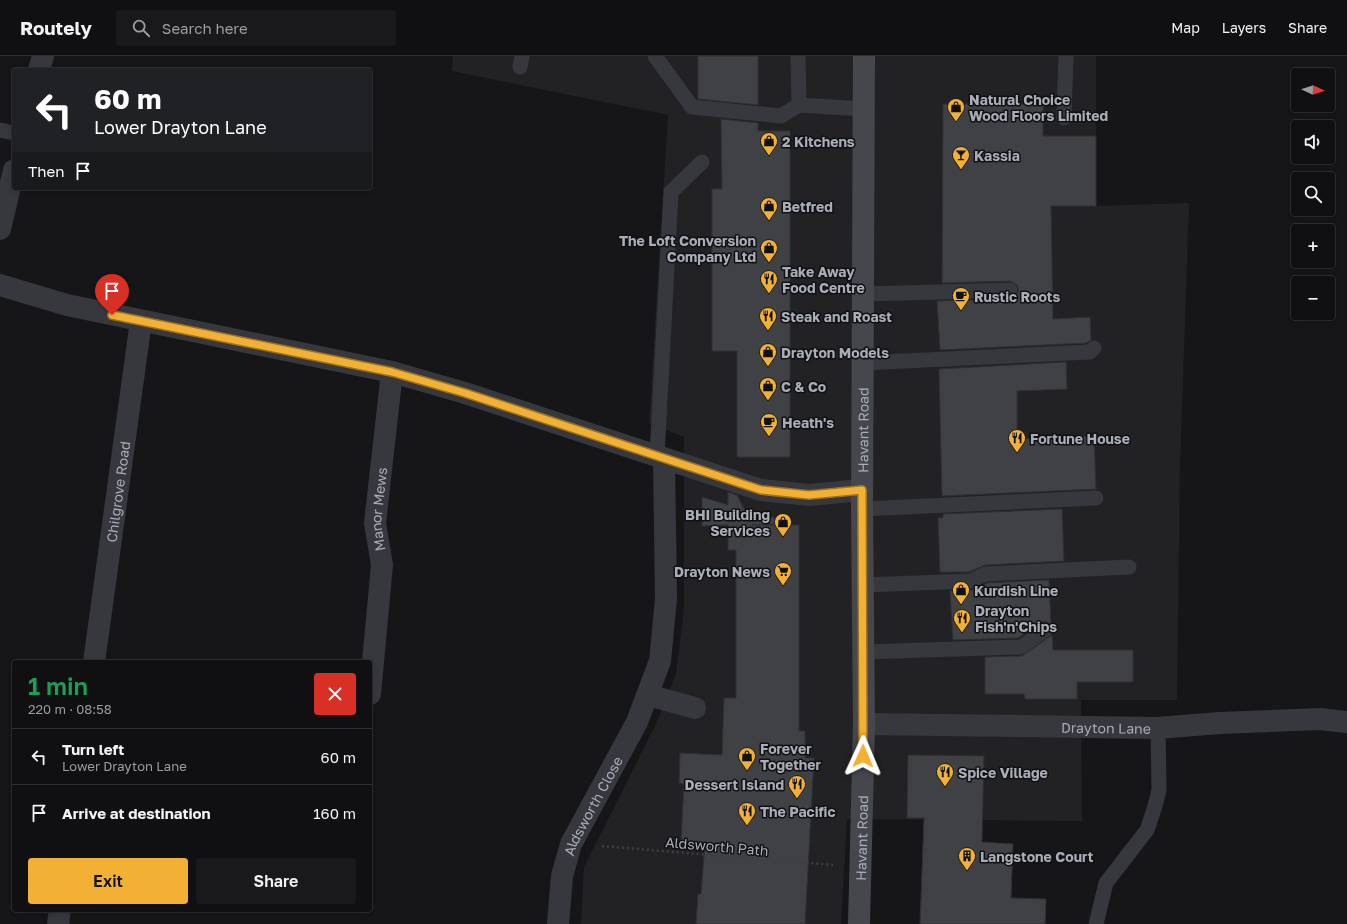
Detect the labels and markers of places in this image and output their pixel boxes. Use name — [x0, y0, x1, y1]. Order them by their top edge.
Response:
place label: Natural Choice Wood Floors Limited — [969, 91, 1108, 124]
shop icon: Natural Choice Wood Floors Limited — [946, 97, 966, 122]
shop icon: 2 Kitchens — [759, 131, 779, 156]
place label: 2 Kitchens — [782, 133, 855, 150]
bar icon: Kassia — [951, 145, 971, 170]
place label: Kassia — [974, 147, 1020, 164]
shop icon: Betfred — [759, 196, 779, 221]
place label: Betfred — [782, 198, 833, 215]
place label: The Loft Conversion Company Ltd — [619, 232, 756, 265]
shop icon: The Loft Conversion Company Ltd — [759, 238, 779, 263]
place label: Take Away Food Centre — [782, 263, 865, 296]
restaurant icon: Take Away Food Centre — [759, 269, 779, 294]
pin — [95, 274, 129, 315]
cafe icon: Rustic Roots — [951, 286, 971, 311]
place label: Rustic Roots — [974, 288, 1060, 305]
restaurant icon: Steak and Roast — [758, 306, 778, 331]
place label: Steak and Roast — [781, 308, 892, 325]
shop icon: Drayton Models — [758, 342, 778, 367]
place label: Drayton Models — [781, 344, 889, 361]
shop icon: C & Co — [758, 376, 778, 401]
place label: C & Co — [781, 378, 826, 395]
cafe icon: Heath's — [759, 412, 779, 437]
place label: Heath's — [782, 414, 834, 431]
restaurant icon: Fortune House — [1007, 428, 1027, 453]
place label: Fortune House — [1030, 430, 1130, 447]
place label: BHI Building Services — [685, 506, 770, 539]
shop icon: BHI Building Services — [773, 512, 793, 537]
supermarket icon: Drayton News — [773, 561, 793, 586]
place label: Drayton News — [674, 563, 770, 580]
shop icon: Kurdish Line — [951, 580, 971, 605]
place label: Kurdish Line — [974, 582, 1058, 599]
place label: Drayton Fish'n'Chips — [975, 602, 1057, 635]
restaurant icon: Drayton Fish'n'Chips — [952, 608, 972, 633]
place label: Forever Together — [760, 740, 822, 773]
shop icon: Forever Together — [737, 746, 757, 771]
restaurant icon: Spice Village — [935, 762, 955, 787]
place label: Spice Village — [958, 764, 1048, 781]
restaurant icon: Dessert Island — [787, 774, 807, 799]
place label: Dessert Island — [684, 776, 784, 793]
restaurant icon: The Pacific — [737, 801, 757, 826]
place label: The Pacific — [760, 803, 836, 820]
building icon: Langstone Court — [957, 846, 977, 871]
place label: Langstone Court — [980, 848, 1094, 865]

